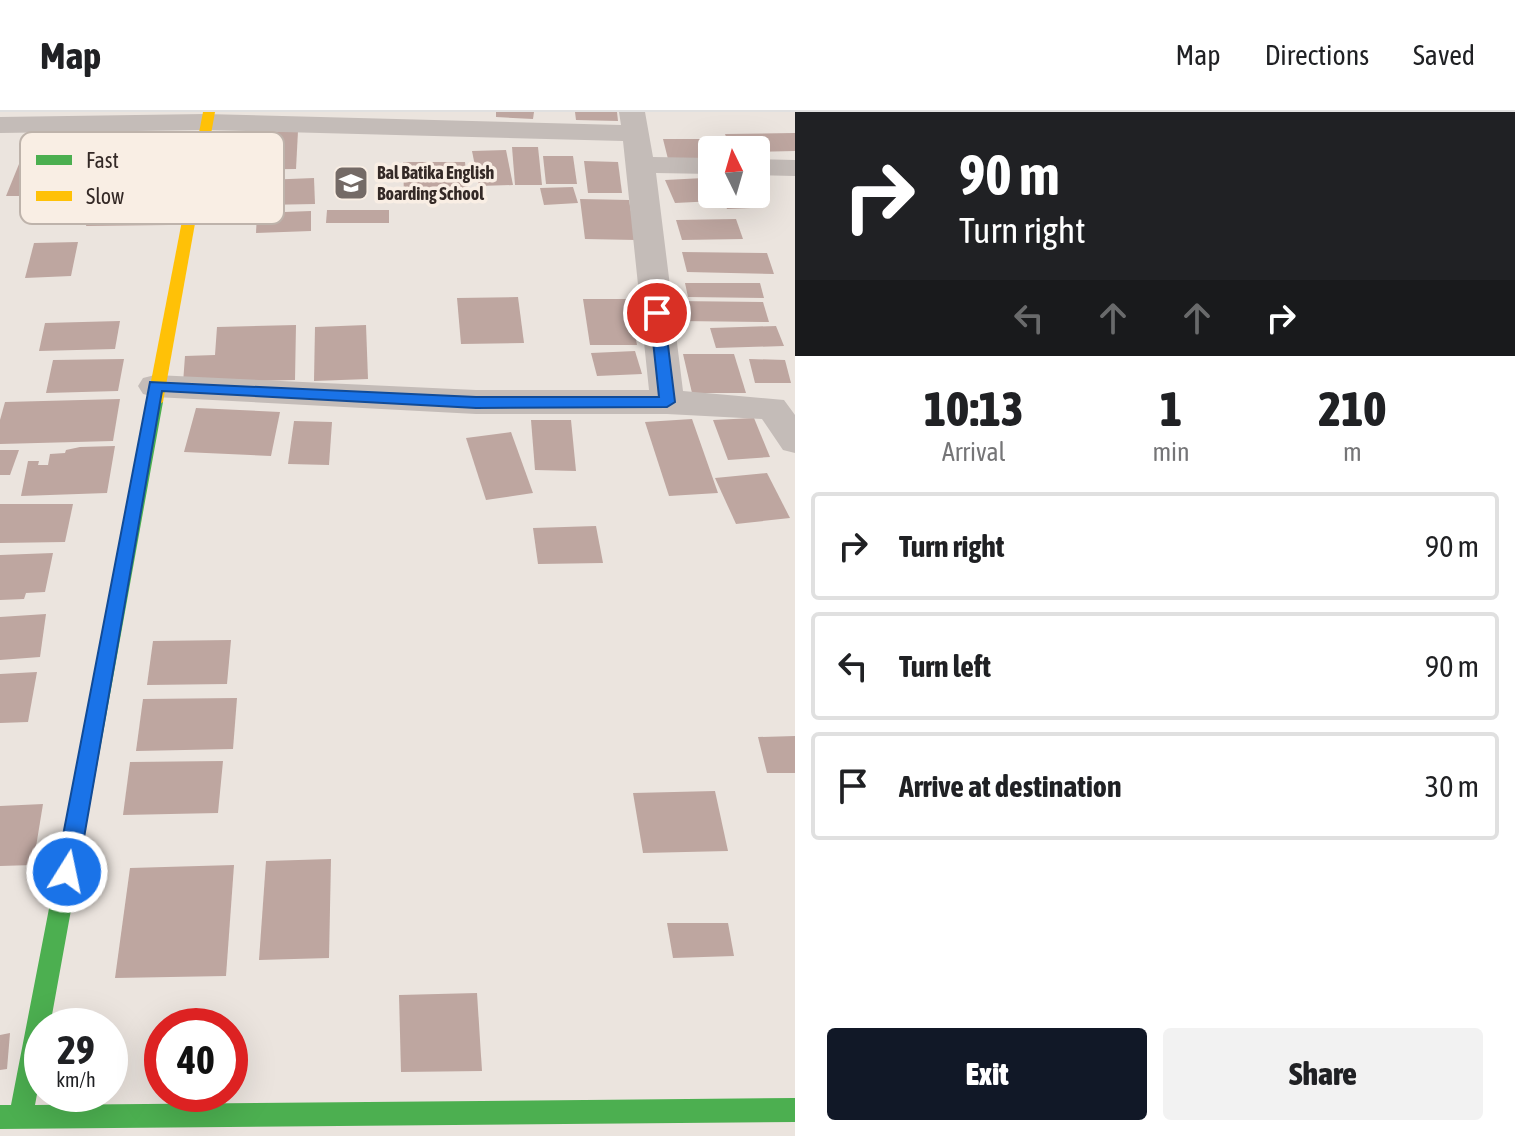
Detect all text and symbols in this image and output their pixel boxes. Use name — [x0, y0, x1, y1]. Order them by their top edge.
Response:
text: Map — [40, 34, 101, 77]
text: Map — [1176, 39, 1221, 71]
text: Directions — [1265, 39, 1369, 71]
text: Saved — [1413, 39, 1475, 71]
legend — [20, 132, 284, 224]
north arrow — [698, 136, 770, 208]
map controls — [698, 136, 770, 208]
text: 90 m — [959, 143, 1060, 207]
icon: right — [827, 144, 931, 248]
text: Fast — [86, 147, 119, 173]
place label: Bal Batika English Boarding School — [377, 162, 495, 204]
school or university icon: Bal Batika English Boarding School — [332, 164, 370, 202]
text: Slow — [86, 183, 124, 209]
text: Turn right — [959, 209, 1086, 251]
pin — [623, 279, 691, 347]
icon: arrive — [635, 291, 679, 335]
icon: left — [1007, 296, 1051, 340]
icon: ahead — [1091, 296, 1135, 340]
icon: ahead — [1175, 296, 1219, 340]
icon: right — [1259, 296, 1303, 340]
text: 10:13 — [924, 381, 1024, 436]
text: 1 — [1160, 381, 1182, 436]
text: 210 — [1319, 381, 1386, 436]
text: Arrival — [942, 437, 1005, 467]
text: min — [1152, 437, 1190, 467]
text: m — [1343, 437, 1362, 467]
icon: right — [831, 524, 875, 568]
text: Turn right — [899, 529, 1005, 563]
text: 90 m — [1425, 529, 1479, 563]
icon: left — [831, 644, 875, 688]
text: Turn left — [899, 649, 991, 683]
text: 90 m — [1425, 649, 1479, 683]
icon: arrive — [831, 764, 875, 808]
text: Arrive at destination — [899, 769, 1121, 803]
text: 30 m — [1425, 769, 1479, 803]
position arrow — [25, 830, 109, 914]
speed limit sign: 40 — [144, 1008, 248, 1112]
text: 29 — [57, 1027, 95, 1072]
button: Exit — [827, 1028, 1147, 1120]
button: Share — [1163, 1028, 1483, 1120]
text: km/h — [56, 1068, 96, 1091]

